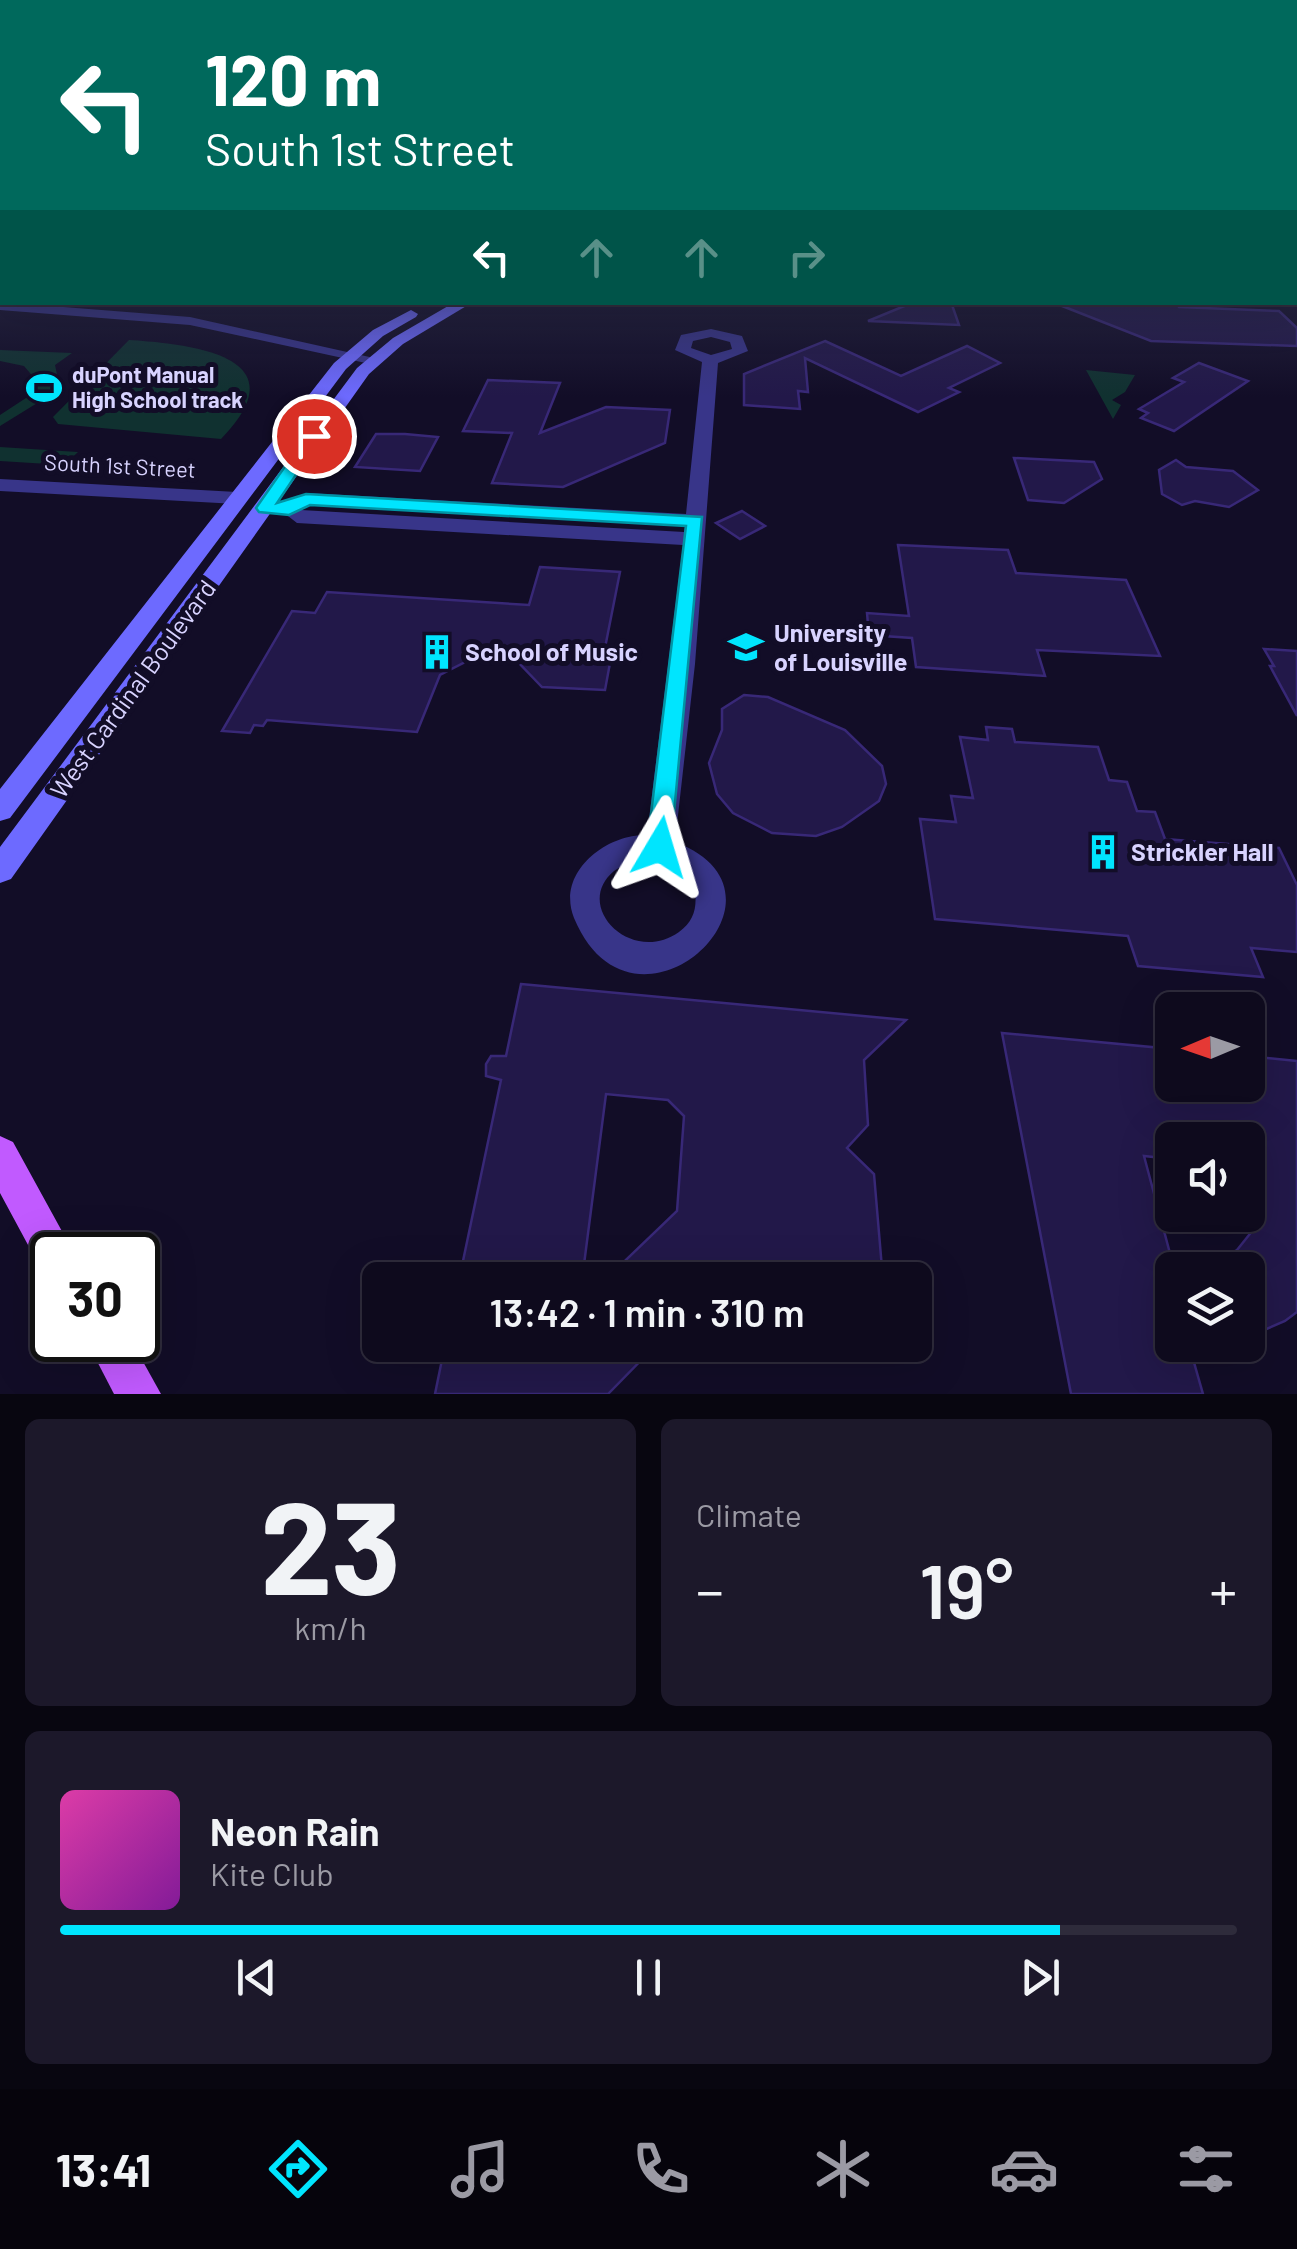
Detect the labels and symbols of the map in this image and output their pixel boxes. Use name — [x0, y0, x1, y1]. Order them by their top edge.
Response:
place label: duPont Manual High School track — [72, 361, 243, 412]
sports icon: duPont Manual High School track — [25, 369, 63, 407]
pin — [272, 394, 357, 479]
street label: South 1st Street — [44, 448, 196, 482]
street label: West Cardinal Boulevard — [43, 574, 221, 803]
place label: University of Louisville — [774, 617, 907, 676]
school or university icon: University of Louisville — [727, 628, 765, 666]
building icon: School of Music — [418, 633, 456, 671]
place label: School of Music — [465, 636, 638, 666]
position arrow — [608, 795, 712, 899]
building icon: Strickler Hall — [1084, 833, 1122, 871]
place label: Strickler Hall — [1131, 836, 1274, 866]
north arrow — [1155, 992, 1265, 1102]
speed limit sign: 30 — [30, 1232, 160, 1362]

